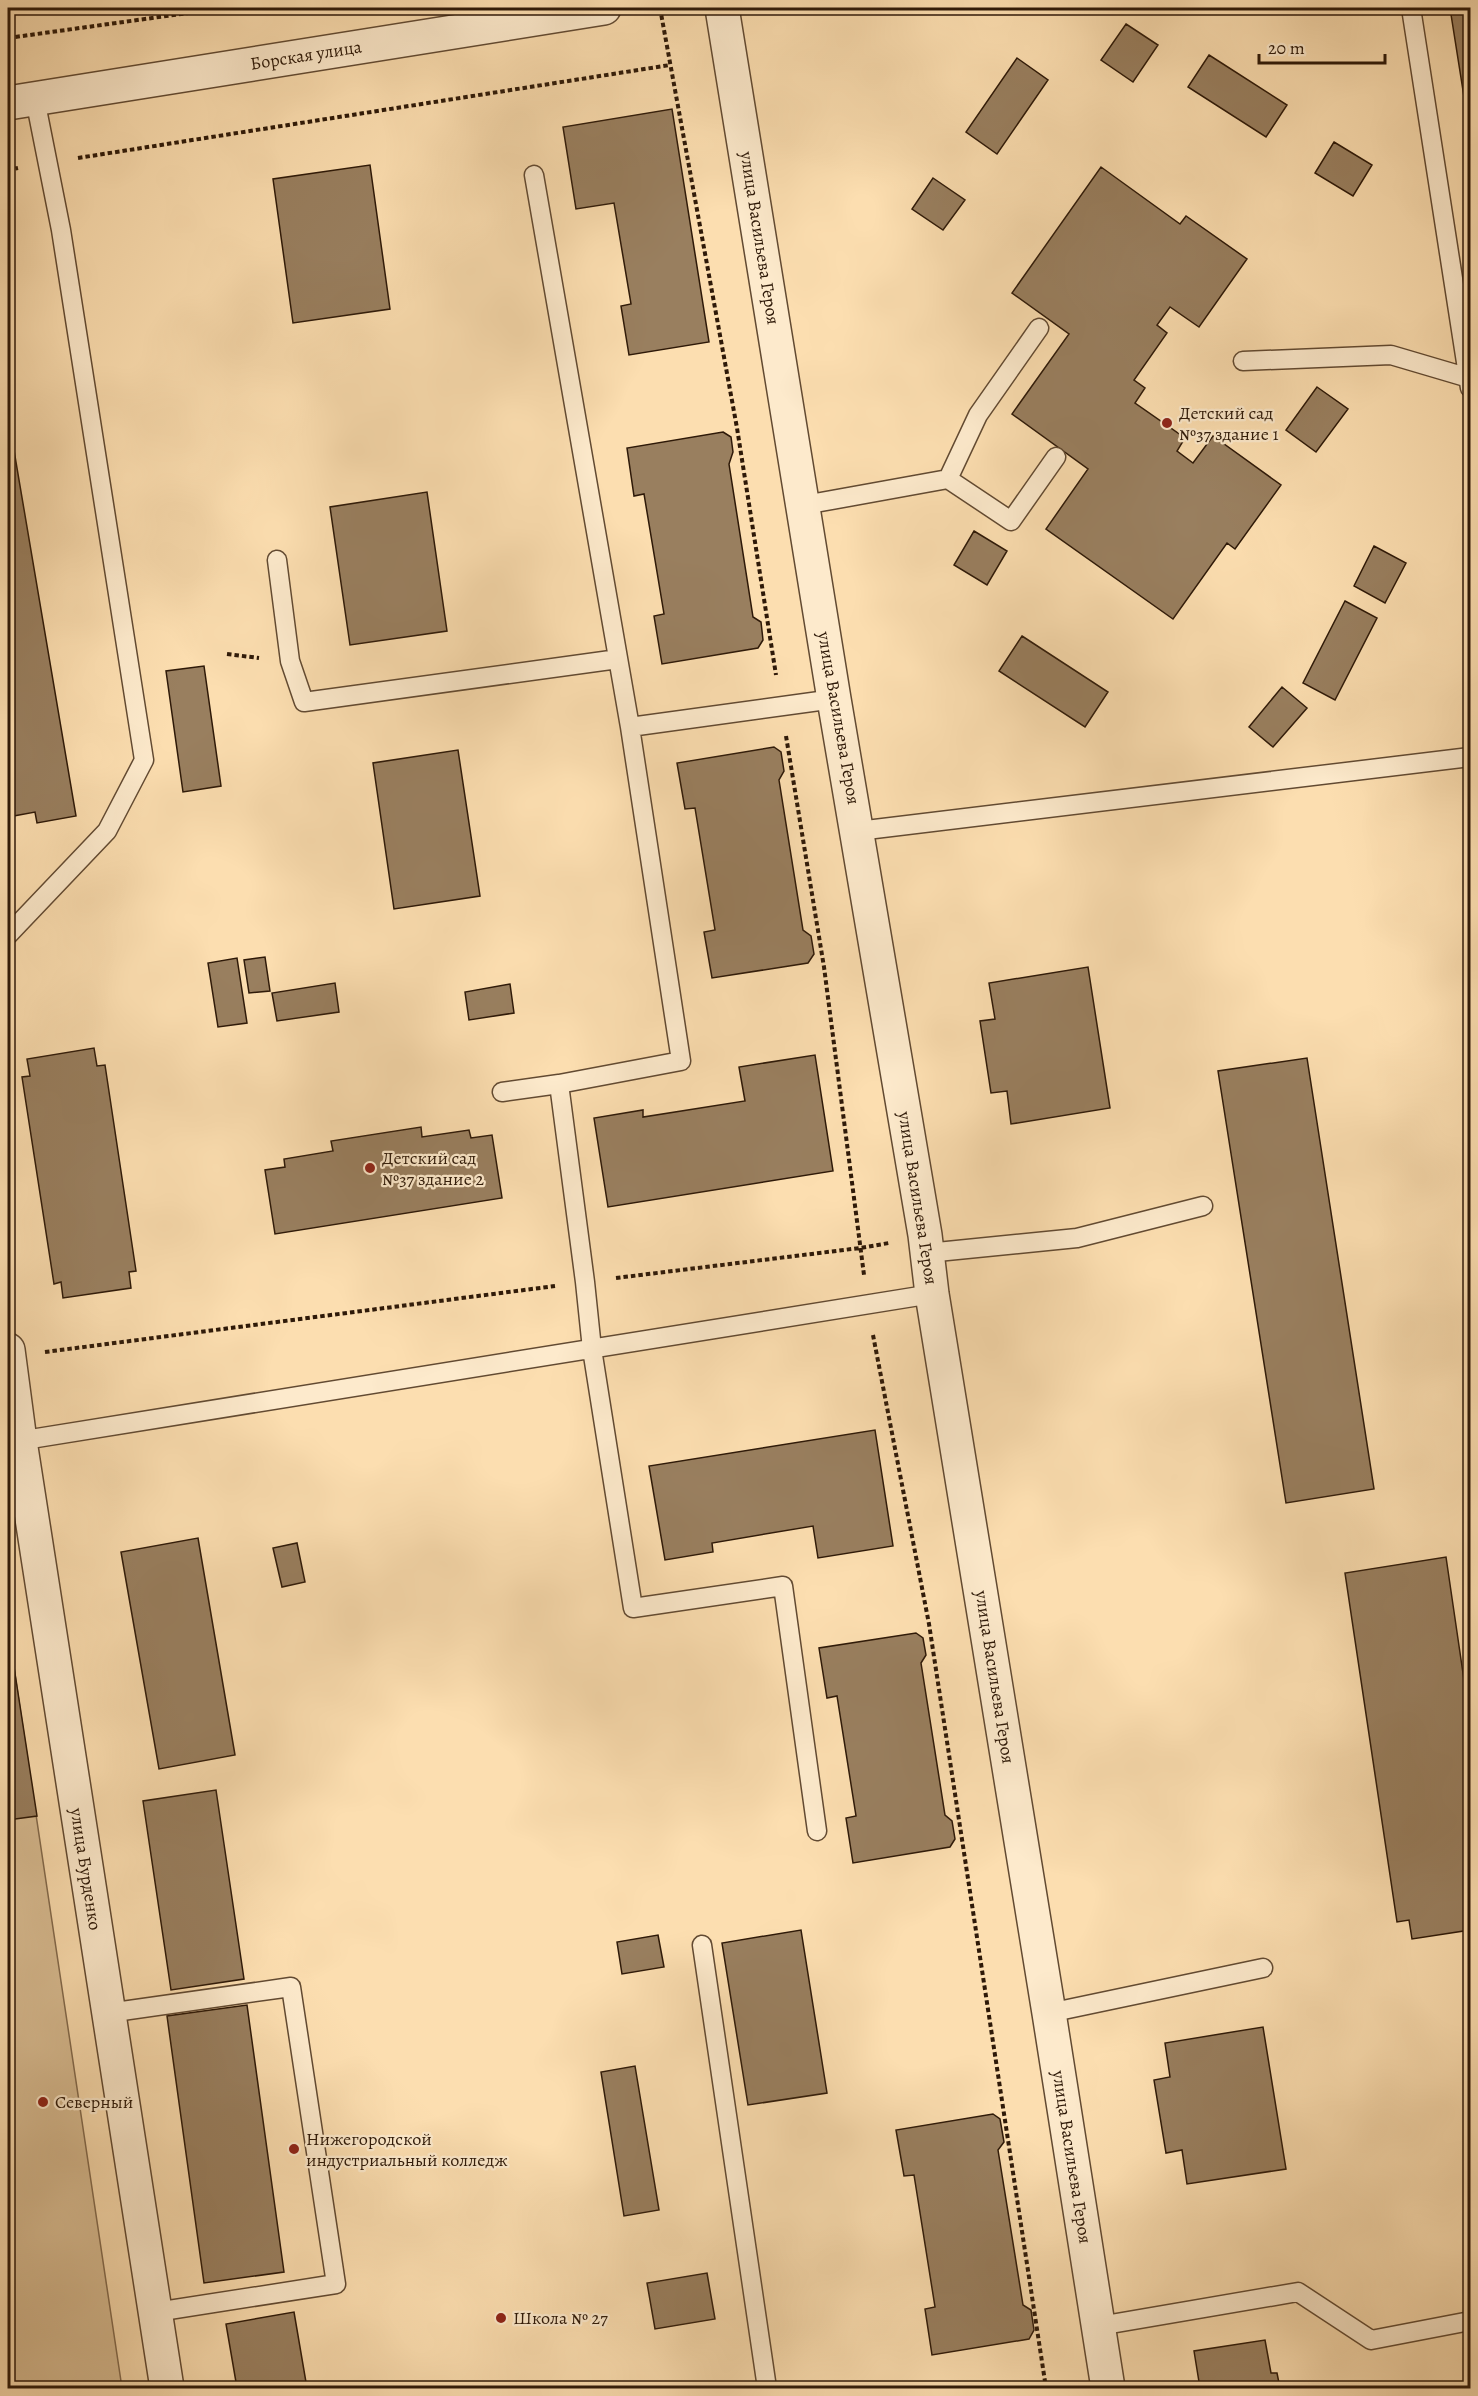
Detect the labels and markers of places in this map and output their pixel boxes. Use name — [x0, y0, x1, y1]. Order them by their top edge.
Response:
place label: Детский сад №37 здание 1 — [1179, 401, 1279, 446]
marker: Детский сад №37 здание 1 — [1160, 416, 1174, 430]
place label: Детский сад №37 здание 2 — [382, 1146, 484, 1191]
marker: Детский сад №37 здание 2 — [363, 1161, 377, 1175]
place label: Северный — [55, 2090, 133, 2114]
marker: Северный — [36, 2095, 50, 2109]
place label: Нижегородской индустриальный колледж — [306, 2127, 508, 2172]
marker: Нижегородской индустриальный колледж — [287, 2142, 301, 2156]
place label: Школа № 27 — [513, 2306, 608, 2330]
marker: Школа № 27 — [494, 2311, 508, 2325]

